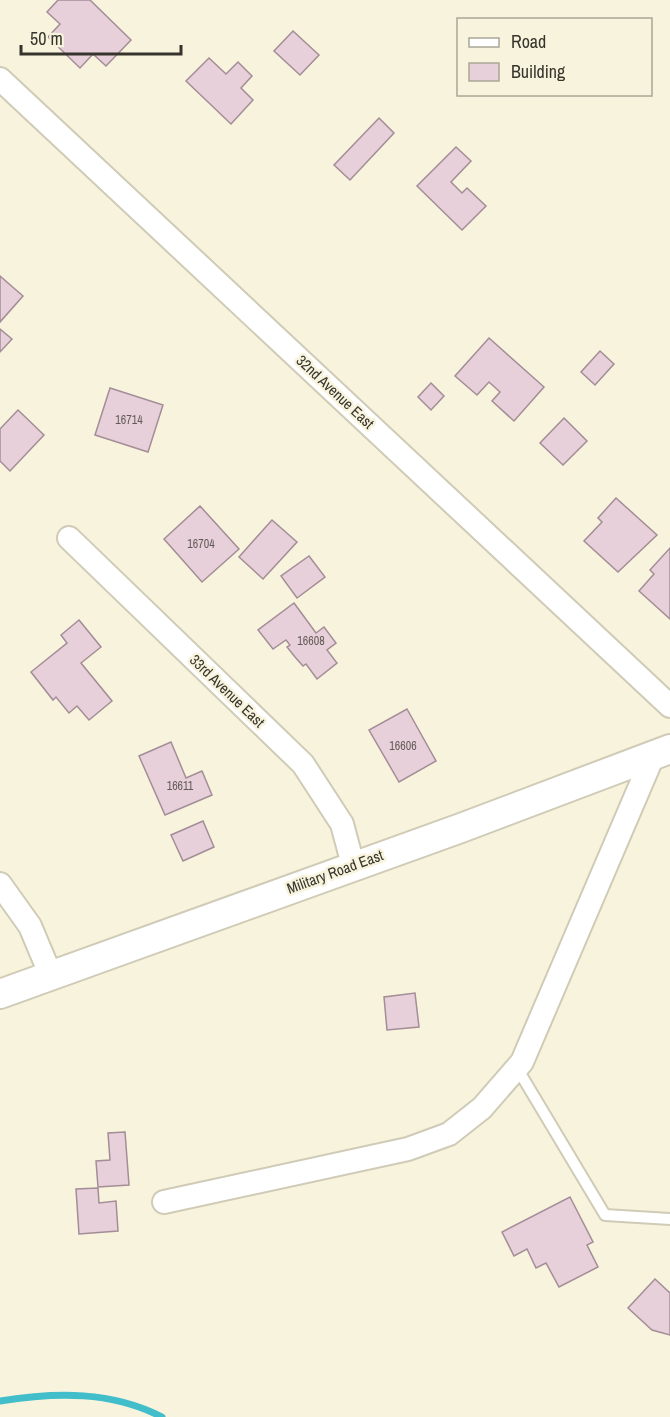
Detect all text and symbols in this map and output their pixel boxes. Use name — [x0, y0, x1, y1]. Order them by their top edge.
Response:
scale bar — [21, 18, 182, 56]
legend — [457, 18, 652, 96]
text: 50 m — [30, 26, 63, 51]
text: Road — [511, 29, 546, 54]
text: Building — [511, 59, 566, 84]
street label: 32nd Avenue East — [292, 350, 379, 434]
house number: 16714 — [115, 412, 143, 428]
house number: 16704 — [187, 536, 215, 552]
house number: 16608 — [297, 633, 325, 649]
street label: 33rd Avenue East — [185, 649, 270, 732]
house number: 16606 — [389, 738, 417, 754]
house number: 16611 — [167, 778, 194, 794]
street label: Military Road East — [284, 844, 386, 899]

